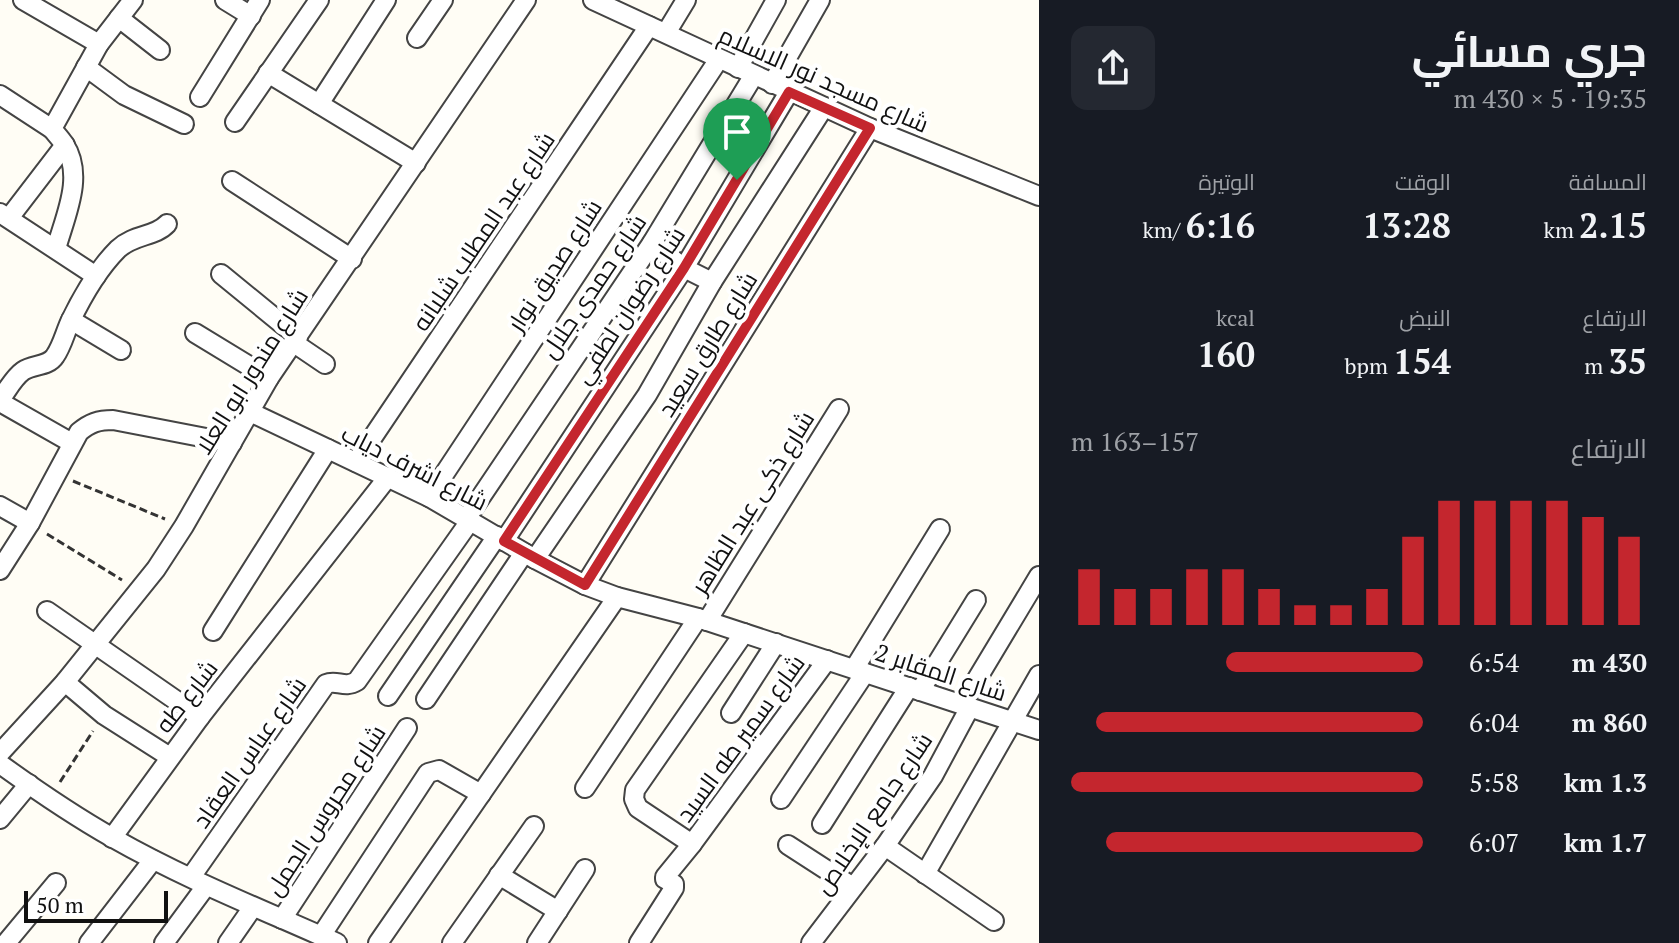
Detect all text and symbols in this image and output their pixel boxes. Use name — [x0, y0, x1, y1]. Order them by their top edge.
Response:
street label: شارع مسجد نور الاسلام — [713, 18, 934, 141]
text: جري مسائي — [1412, 21, 1647, 80]
button: share — [1071, 26, 1155, 110]
text: 19:35 · 5 × 430 m — [1453, 81, 1647, 115]
pin — [703, 98, 771, 180]
icon: arrive — [715, 110, 759, 154]
street label: شارع عبد المطلب شلبانه — [404, 125, 563, 337]
text: الوتيرة — [1199, 167, 1255, 196]
text: الوقت — [1395, 167, 1451, 196]
text: المسافة — [1569, 167, 1647, 196]
street label: شارع صديق نوار — [498, 193, 610, 340]
text: 6:16 — [1186, 203, 1255, 248]
text: 13:28 — [1362, 203, 1451, 248]
text: 2.15 — [1579, 203, 1647, 248]
street label: شارع حمدى جلال — [533, 208, 654, 365]
text: /km — [1142, 215, 1186, 244]
text: km — [1544, 215, 1579, 244]
street label: شارع رضوان لطفي — [566, 220, 695, 392]
street label: شارع طارق سعيد — [650, 266, 765, 423]
street label: شارع مندور ابو العلا — [187, 282, 316, 461]
text: kcal — [1216, 303, 1255, 332]
text: النبض — [1399, 303, 1451, 332]
text: الارتفاع — [1583, 303, 1647, 332]
text: 160 — [1197, 332, 1255, 377]
text: 154 — [1393, 339, 1451, 384]
text: 35 — [1609, 339, 1647, 384]
text: bpm — [1345, 351, 1393, 380]
text: m — [1584, 351, 1609, 380]
street label: شارع ذكى عبد الظاهر — [682, 404, 822, 602]
street label: شارع اشرف دياب — [336, 416, 494, 518]
text: 157–163 m — [1071, 424, 1199, 458]
text: الارتفاع — [1571, 431, 1647, 465]
street label: شارع المقابر 2 — [871, 636, 1011, 709]
text: 6:54 — [1469, 645, 1519, 679]
text: 430 m — [1572, 645, 1647, 679]
street label: شارع سمير طه السيد — [668, 648, 812, 829]
street label: شارع طه — [148, 653, 225, 740]
street label: شارع عباس العقاد — [185, 670, 314, 835]
text: 6:04 — [1469, 705, 1519, 739]
text: 860 m — [1572, 705, 1647, 739]
street label: شارع محروس الجمل — [258, 718, 393, 902]
street label: شارع جامع الإخلاص — [807, 726, 940, 901]
text: 5:58 — [1469, 765, 1519, 799]
text: 1.3 km — [1564, 765, 1647, 799]
text: 6:07 — [1469, 825, 1519, 859]
text: 1.7 km — [1564, 825, 1647, 859]
scale bar — [24, 887, 168, 923]
text: 50 m — [36, 890, 84, 919]

